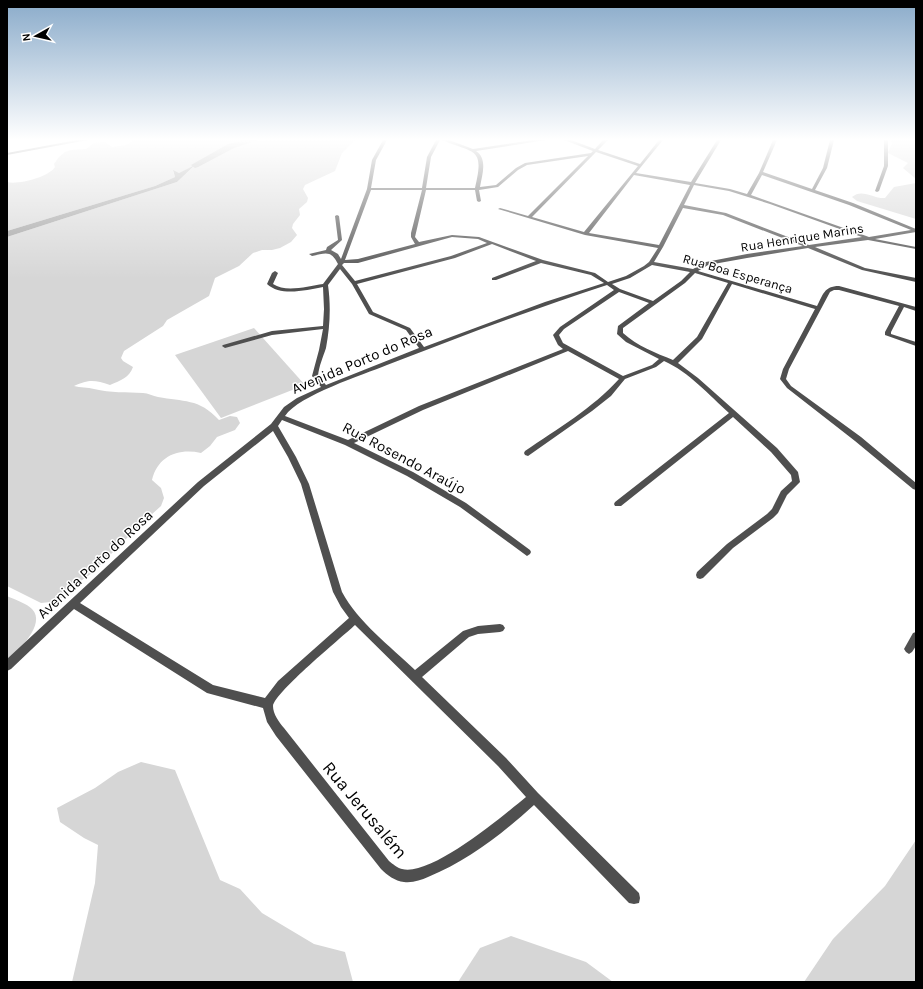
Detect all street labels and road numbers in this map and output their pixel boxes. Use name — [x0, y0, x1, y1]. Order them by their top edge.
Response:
street label: Rua Henrique Marins — [739, 220, 865, 256]
street label: Rua Boa Esperança — [681, 251, 794, 296]
street label: Avenida Porto do Rosa — [289, 322, 435, 398]
street label: Rua Rosendo Araújo — [339, 418, 469, 498]
street label: Avenida Porto do Rosa — [34, 506, 156, 622]
street label: Rua Jerusalém — [318, 757, 412, 863]

